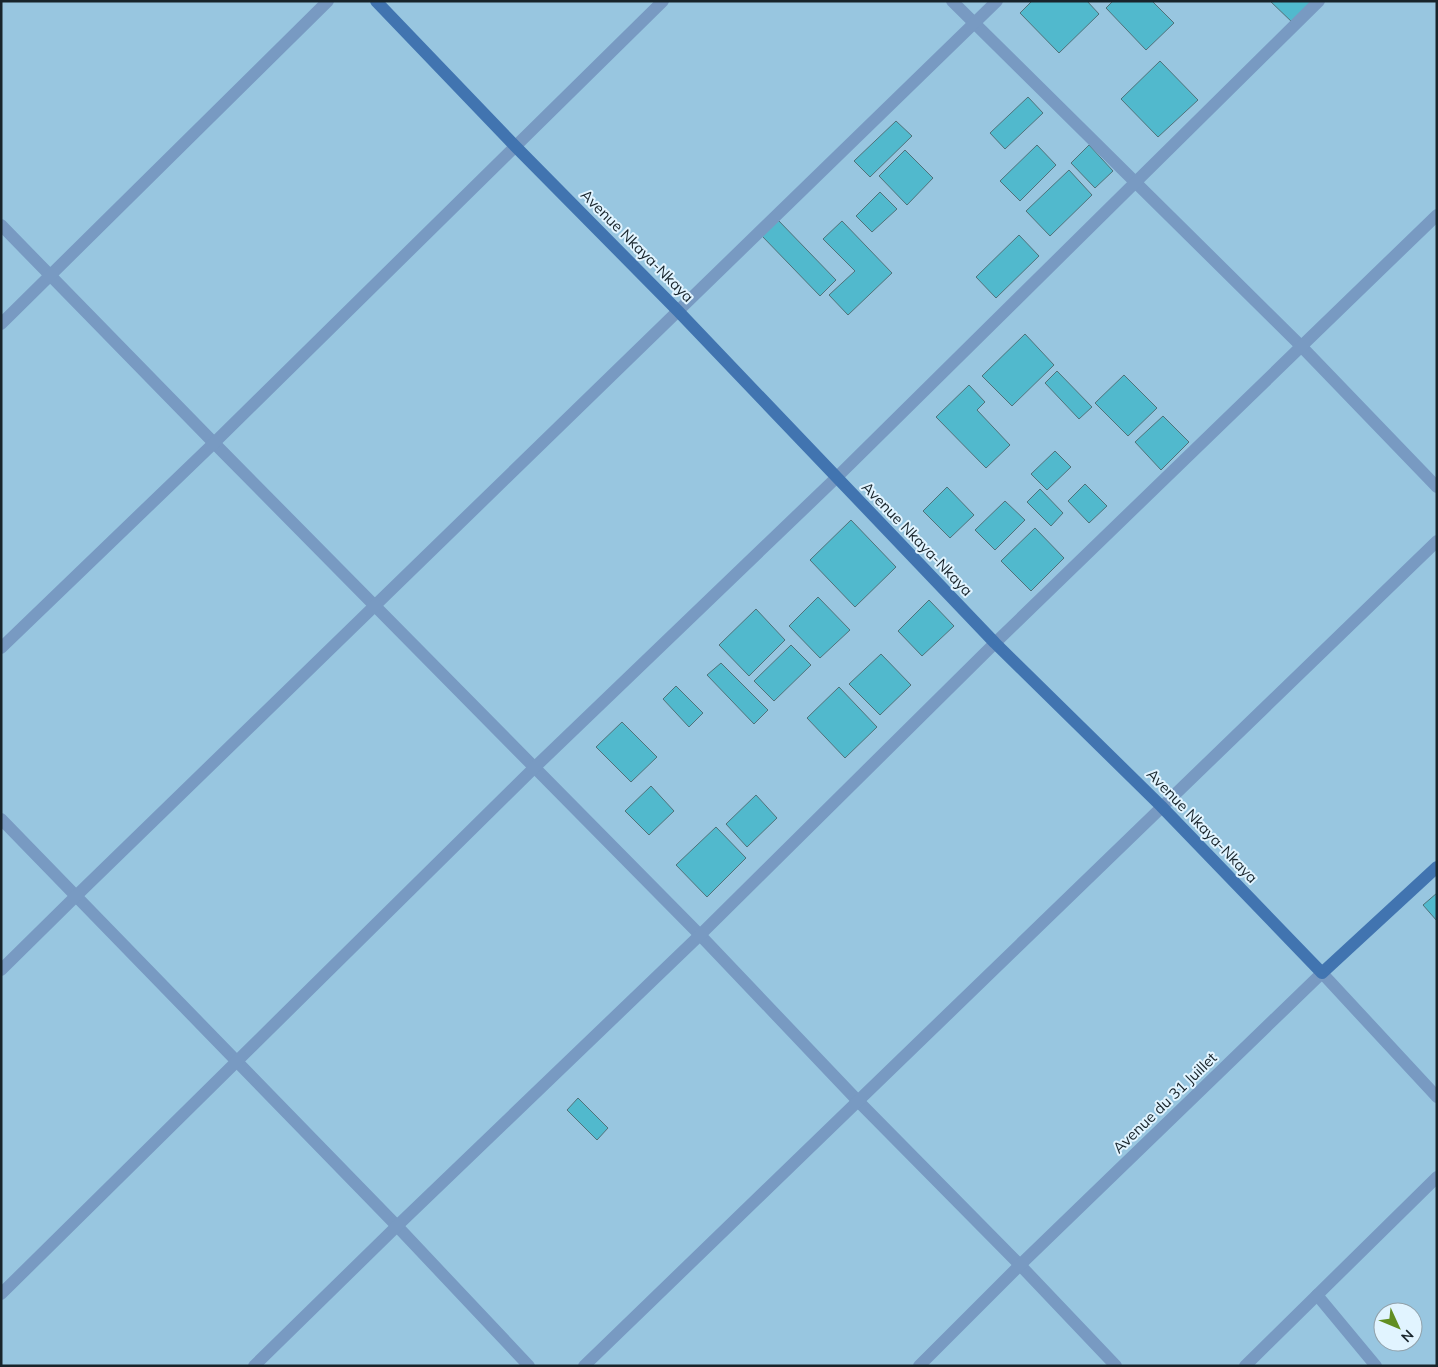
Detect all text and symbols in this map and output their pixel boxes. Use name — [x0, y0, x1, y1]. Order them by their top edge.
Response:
street label: Avenue Nkaya-Nkaya — [577, 185, 698, 306]
street label: Avenue Nkaya-Nkaya — [858, 477, 977, 600]
street label: Avenue Nkaya-Nkaya — [1143, 764, 1262, 887]
street label: Avenue du 31 Juillet — [1109, 1048, 1221, 1157]
north arrow — [1373, 1302, 1423, 1352]
text: N — [1397, 1326, 1417, 1346]

